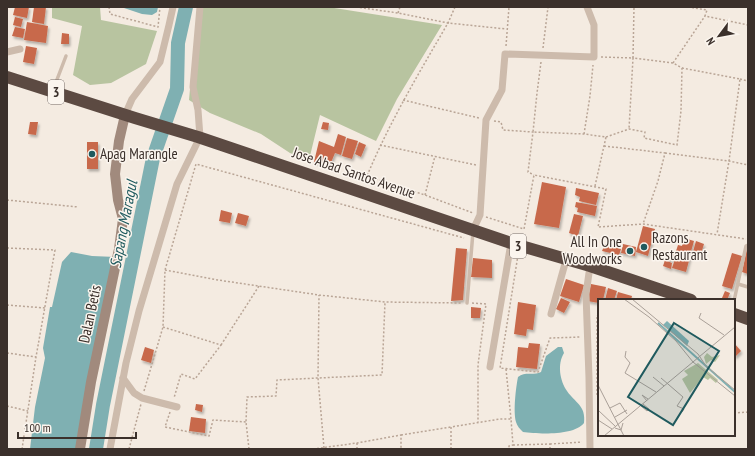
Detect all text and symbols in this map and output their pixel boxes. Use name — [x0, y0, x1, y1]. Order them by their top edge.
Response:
north arrow — [699, 16, 739, 56]
text: N — [703, 35, 718, 48]
road number: 3 — [48, 80, 64, 104]
street label: Jose Abad Santos Avenue — [289, 142, 418, 202]
place label: Apag Marangle — [100, 144, 178, 163]
marker: Apag Marangle — [87, 149, 97, 159]
water label: Sapang Maragul — [105, 177, 142, 270]
place label: Razons Restaurant — [652, 228, 707, 264]
place label: All In One Woodworks — [563, 232, 622, 268]
road number: 3 — [510, 234, 526, 258]
marker: Razons Restaurant — [639, 242, 649, 252]
marker: All In One Woodworks — [625, 246, 635, 256]
street label: Dalan Betis — [74, 283, 105, 345]
inset map — [598, 299, 735, 436]
scale bar — [18, 414, 136, 440]
text: 100 m — [24, 420, 51, 435]

